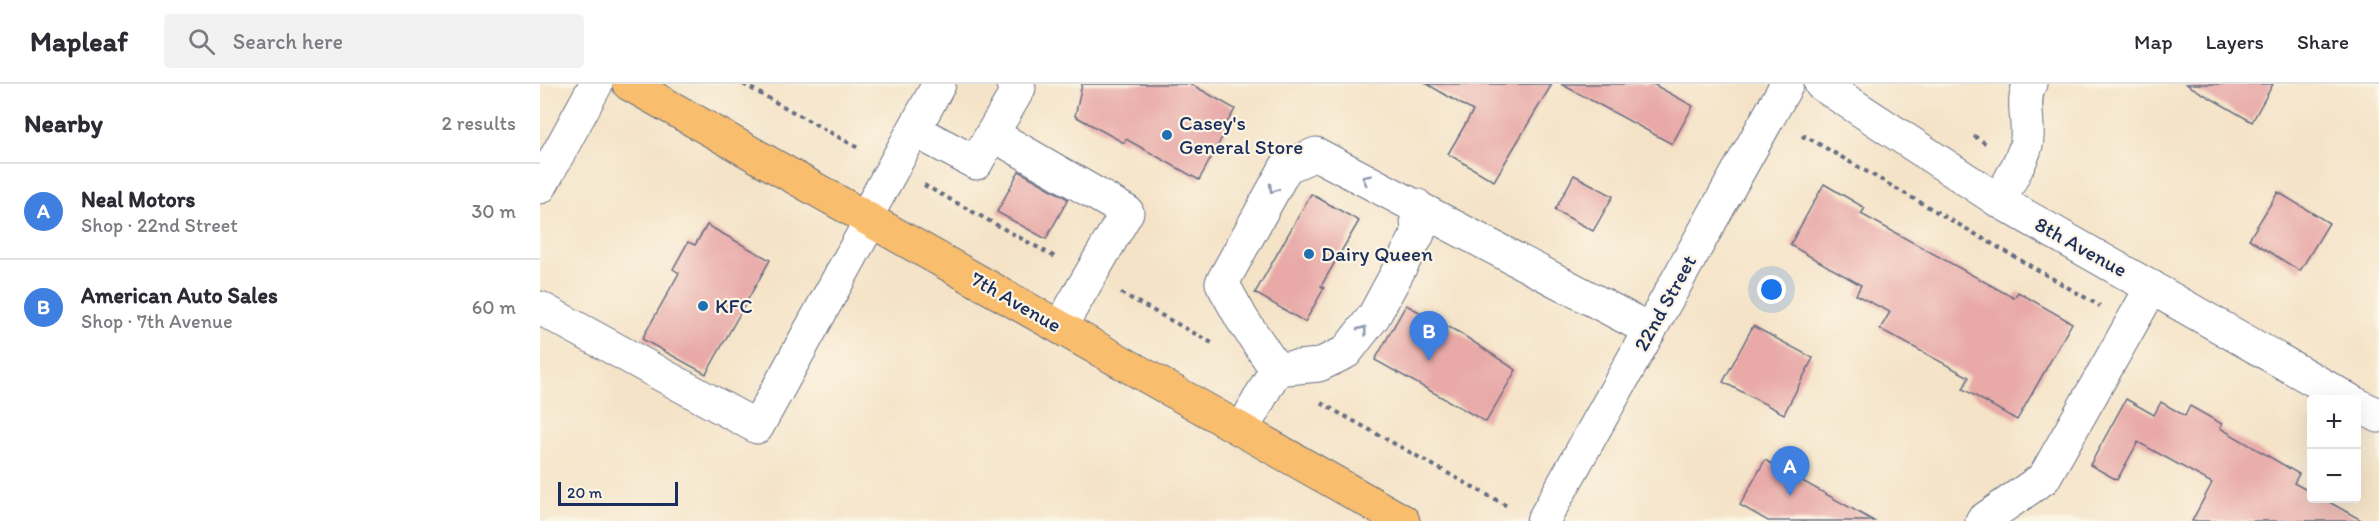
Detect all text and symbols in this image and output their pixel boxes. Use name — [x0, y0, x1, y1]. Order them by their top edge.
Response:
search box — [164, 14, 584, 68]
text: Mapleaf — [30, 24, 128, 58]
icon: search — [185, 25, 218, 58]
text: Search here — [233, 28, 343, 55]
text: Map — [2134, 29, 2173, 54]
text: Layers — [2206, 29, 2264, 54]
text: Share — [2297, 29, 2349, 54]
text: Nearby — [24, 107, 103, 139]
place label: Casey's General Store — [1179, 110, 1303, 159]
text: 2 results — [442, 111, 516, 135]
marker: Casey's General Store — [1160, 128, 1174, 142]
one-way arrow — [1361, 175, 1372, 187]
one-way arrow — [1269, 183, 1280, 193]
text: Neal Motors — [81, 186, 195, 213]
text: A — [37, 199, 50, 223]
text: 30 m — [471, 199, 516, 223]
street label: 8th Avenue — [2031, 211, 2132, 282]
text: Shop · 22nd Street — [81, 213, 238, 237]
place label: Dairy Queen — [1321, 241, 1433, 266]
marker: Dairy Queen — [1302, 247, 1316, 261]
street label: 22nd Street — [1628, 250, 1701, 355]
street label: 7th Avenue — [967, 266, 1066, 337]
your location — [1757, 275, 1786, 304]
text: American Auto Sales — [81, 282, 278, 309]
place label: KFC — [715, 293, 753, 318]
text: B — [37, 295, 50, 319]
text: 60 m — [472, 295, 516, 319]
marker: KFC — [696, 299, 710, 313]
text: Shop · 7th Avenue — [81, 309, 233, 333]
pin: B — [1410, 312, 1448, 361]
one-way arrow — [1356, 325, 1367, 336]
map controls — [2307, 395, 2361, 503]
button: + — [2307, 395, 2361, 449]
pin: A — [1770, 446, 1810, 496]
button: − — [2307, 449, 2361, 503]
scale bar — [558, 479, 678, 506]
text: 20 m — [567, 483, 602, 502]

